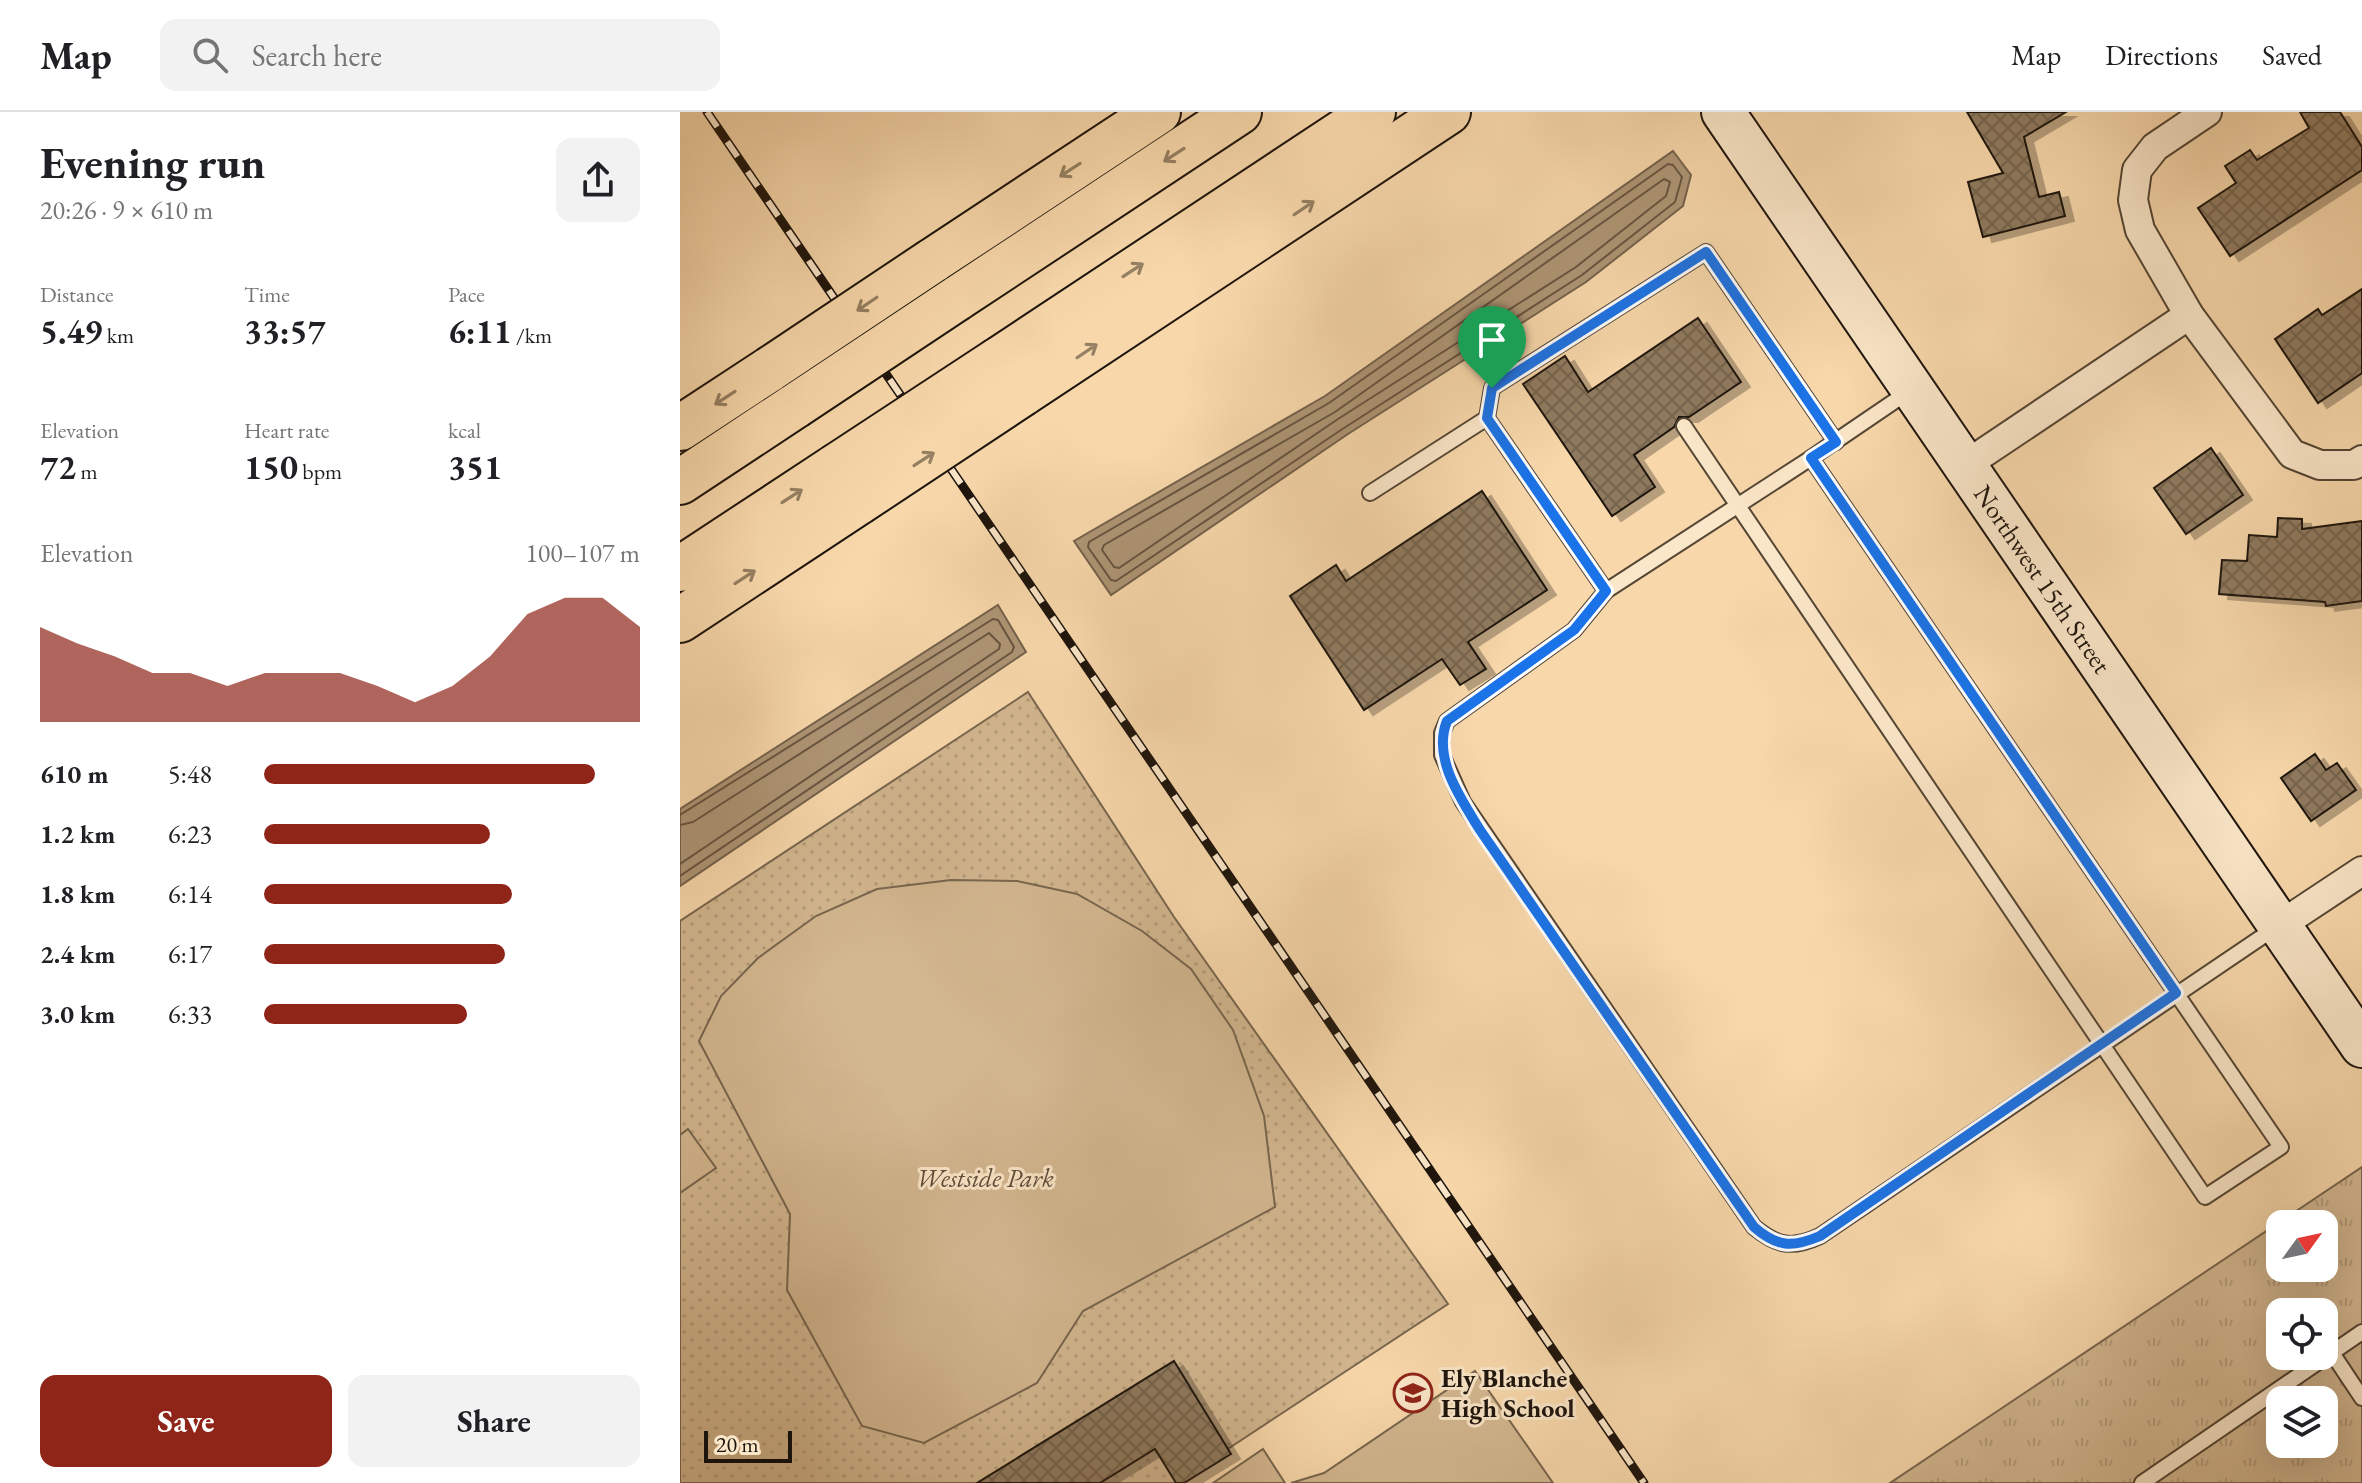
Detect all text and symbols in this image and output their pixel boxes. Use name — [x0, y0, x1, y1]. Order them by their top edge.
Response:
search box — [160, 19, 720, 91]
text: Map — [40, 31, 112, 80]
icon: search — [188, 33, 232, 77]
text: Search here — [252, 36, 382, 75]
text: Map — [2011, 37, 2061, 73]
text: Directions — [2105, 37, 2218, 73]
text: Saved — [2262, 37, 2322, 73]
text: Evening run — [40, 134, 265, 191]
button: share — [556, 138, 640, 222]
one-way arrow — [1163, 147, 1186, 163]
one-way arrow — [1059, 162, 1081, 179]
text: 20:26 · 9 × 610 m — [40, 193, 213, 227]
one-way arrow — [1292, 199, 1315, 215]
one-way arrow — [1122, 262, 1144, 279]
text: Distance — [40, 280, 113, 309]
text: Time — [244, 280, 290, 309]
text: Pace — [448, 280, 485, 309]
one-way arrow — [856, 296, 879, 312]
pin — [1458, 306, 1526, 388]
text: 5.49 — [40, 309, 102, 353]
text: 33:57 — [244, 309, 326, 353]
text: 6:11 — [448, 309, 512, 353]
icon: arrive — [1470, 318, 1514, 362]
text: km — [102, 321, 134, 350]
text: /km — [512, 321, 552, 350]
one-way arrow — [1076, 343, 1098, 360]
one-way arrow — [714, 390, 736, 406]
text: Elevation — [40, 416, 119, 445]
text: Heart rate — [244, 416, 329, 445]
text: kcal — [448, 416, 481, 445]
text: 72 — [40, 445, 76, 489]
text: 150 — [244, 445, 298, 489]
text: 351 — [448, 445, 502, 489]
one-way arrow — [912, 451, 935, 467]
text: m — [76, 457, 98, 486]
text: bpm — [298, 457, 342, 486]
street label: Northwest 15th Street — [1966, 478, 2119, 680]
one-way arrow — [780, 487, 802, 504]
text: Elevation — [40, 536, 134, 570]
text: 100–107 m — [525, 536, 640, 570]
one-way arrow — [733, 569, 756, 585]
text: 610 m — [40, 757, 108, 791]
text: 5:48 — [168, 757, 212, 791]
text: 1.2 km — [40, 817, 115, 851]
text: 6:23 — [168, 817, 212, 851]
text: 1.8 km — [40, 877, 115, 911]
text: 6:14 — [168, 877, 212, 911]
text: 2.4 km — [40, 937, 115, 971]
text: 6:17 — [168, 937, 212, 971]
text: 3.0 km — [40, 997, 115, 1031]
text: 6:33 — [168, 997, 212, 1031]
park label: Westside Park — [916, 1161, 1054, 1195]
north arrow — [2266, 1210, 2338, 1282]
map controls — [2266, 1210, 2338, 1458]
button: locate — [2266, 1298, 2338, 1370]
place label: Ely Blanche High School — [1441, 1361, 1575, 1425]
school or university icon: Ely Blanche High School — [1392, 1372, 1434, 1414]
button: Save — [40, 1375, 332, 1467]
button: Share — [348, 1375, 640, 1467]
button: layers — [2266, 1386, 2338, 1458]
scale bar — [704, 1427, 792, 1463]
text: 20 m — [716, 1430, 759, 1459]

